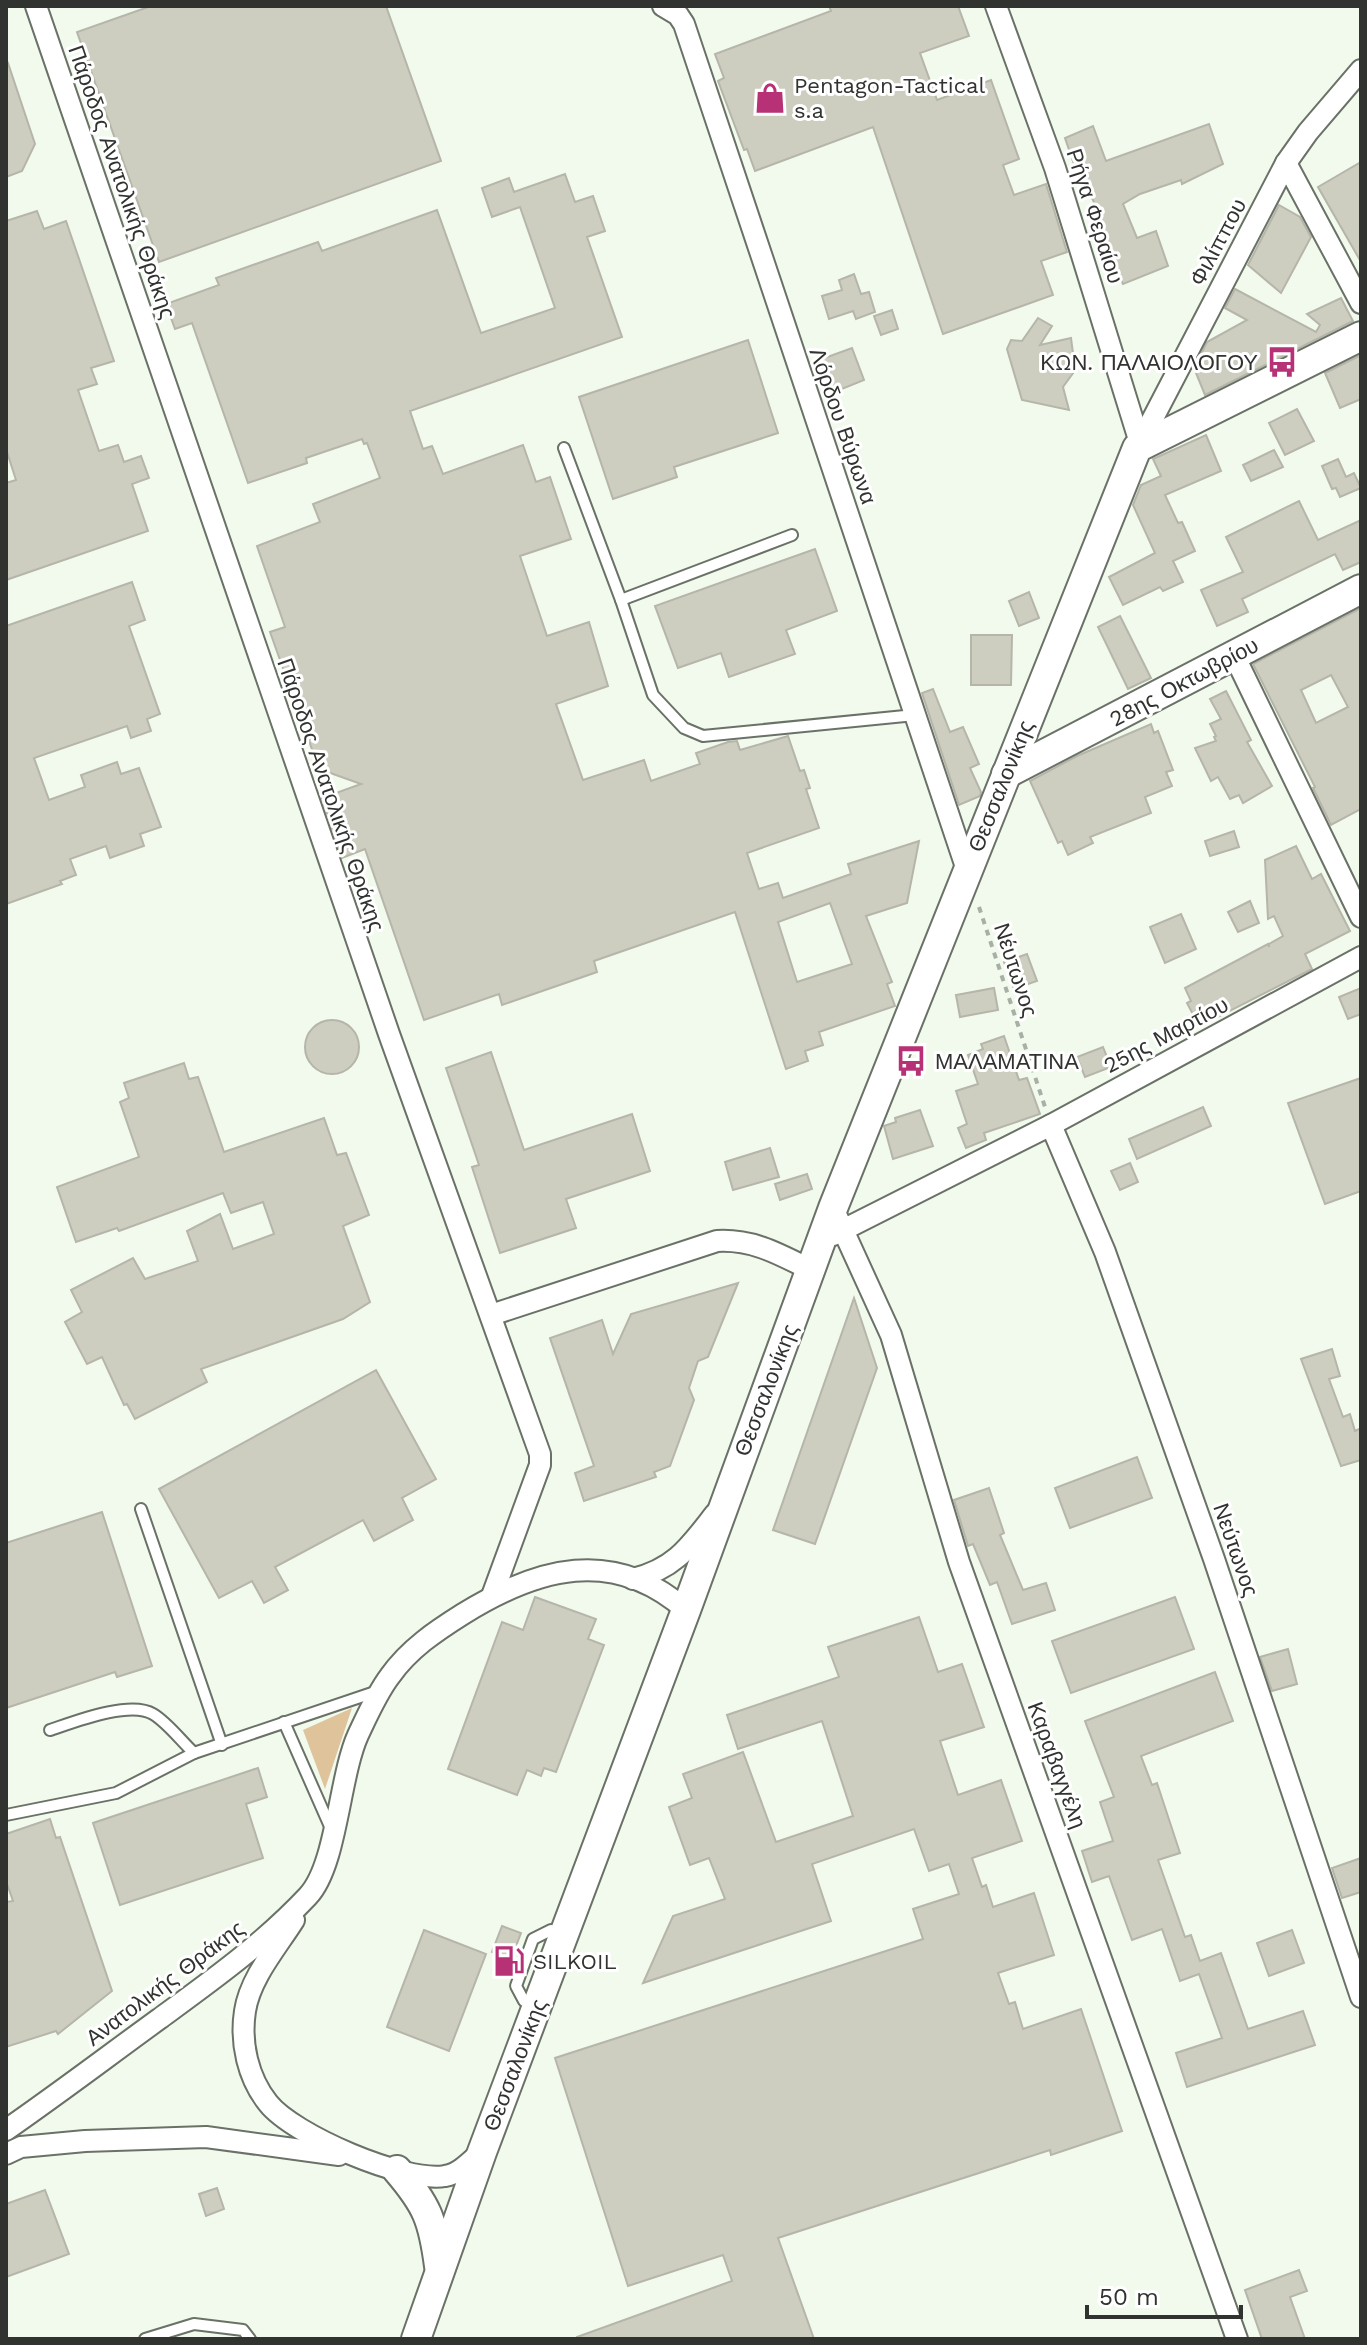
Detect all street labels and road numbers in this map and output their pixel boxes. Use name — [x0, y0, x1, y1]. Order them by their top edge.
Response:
street label: Πάροδος Ανατολικής Θράκης — [63, 42, 181, 322]
street label: Ρήγα Φεραίου — [1061, 146, 1129, 286]
street label: Φιλίππου — [1185, 194, 1251, 290]
street label: Λόρδου Βύρωνα — [805, 345, 882, 508]
street label: 28ης Οκτωβρίου — [1105, 632, 1263, 732]
street label: Πάροδος Ανατολικής Θράκης — [272, 655, 390, 935]
street label: Θεσσαλονίκης — [963, 717, 1039, 855]
street label: Νέυτωνος — [989, 920, 1043, 1020]
street label: 25ης Μαρτίου — [1100, 992, 1232, 1078]
street label: Θεσσαλονίκης — [729, 1320, 803, 1460]
street label: Νεύτωνος — [1208, 1500, 1264, 1600]
street label: Καραβαγγέλη — [1023, 1698, 1091, 1832]
street label: Ανατολικής Θράκης — [81, 1915, 249, 2051]
street label: Θεσσαλονίκης — [478, 1995, 552, 2135]

